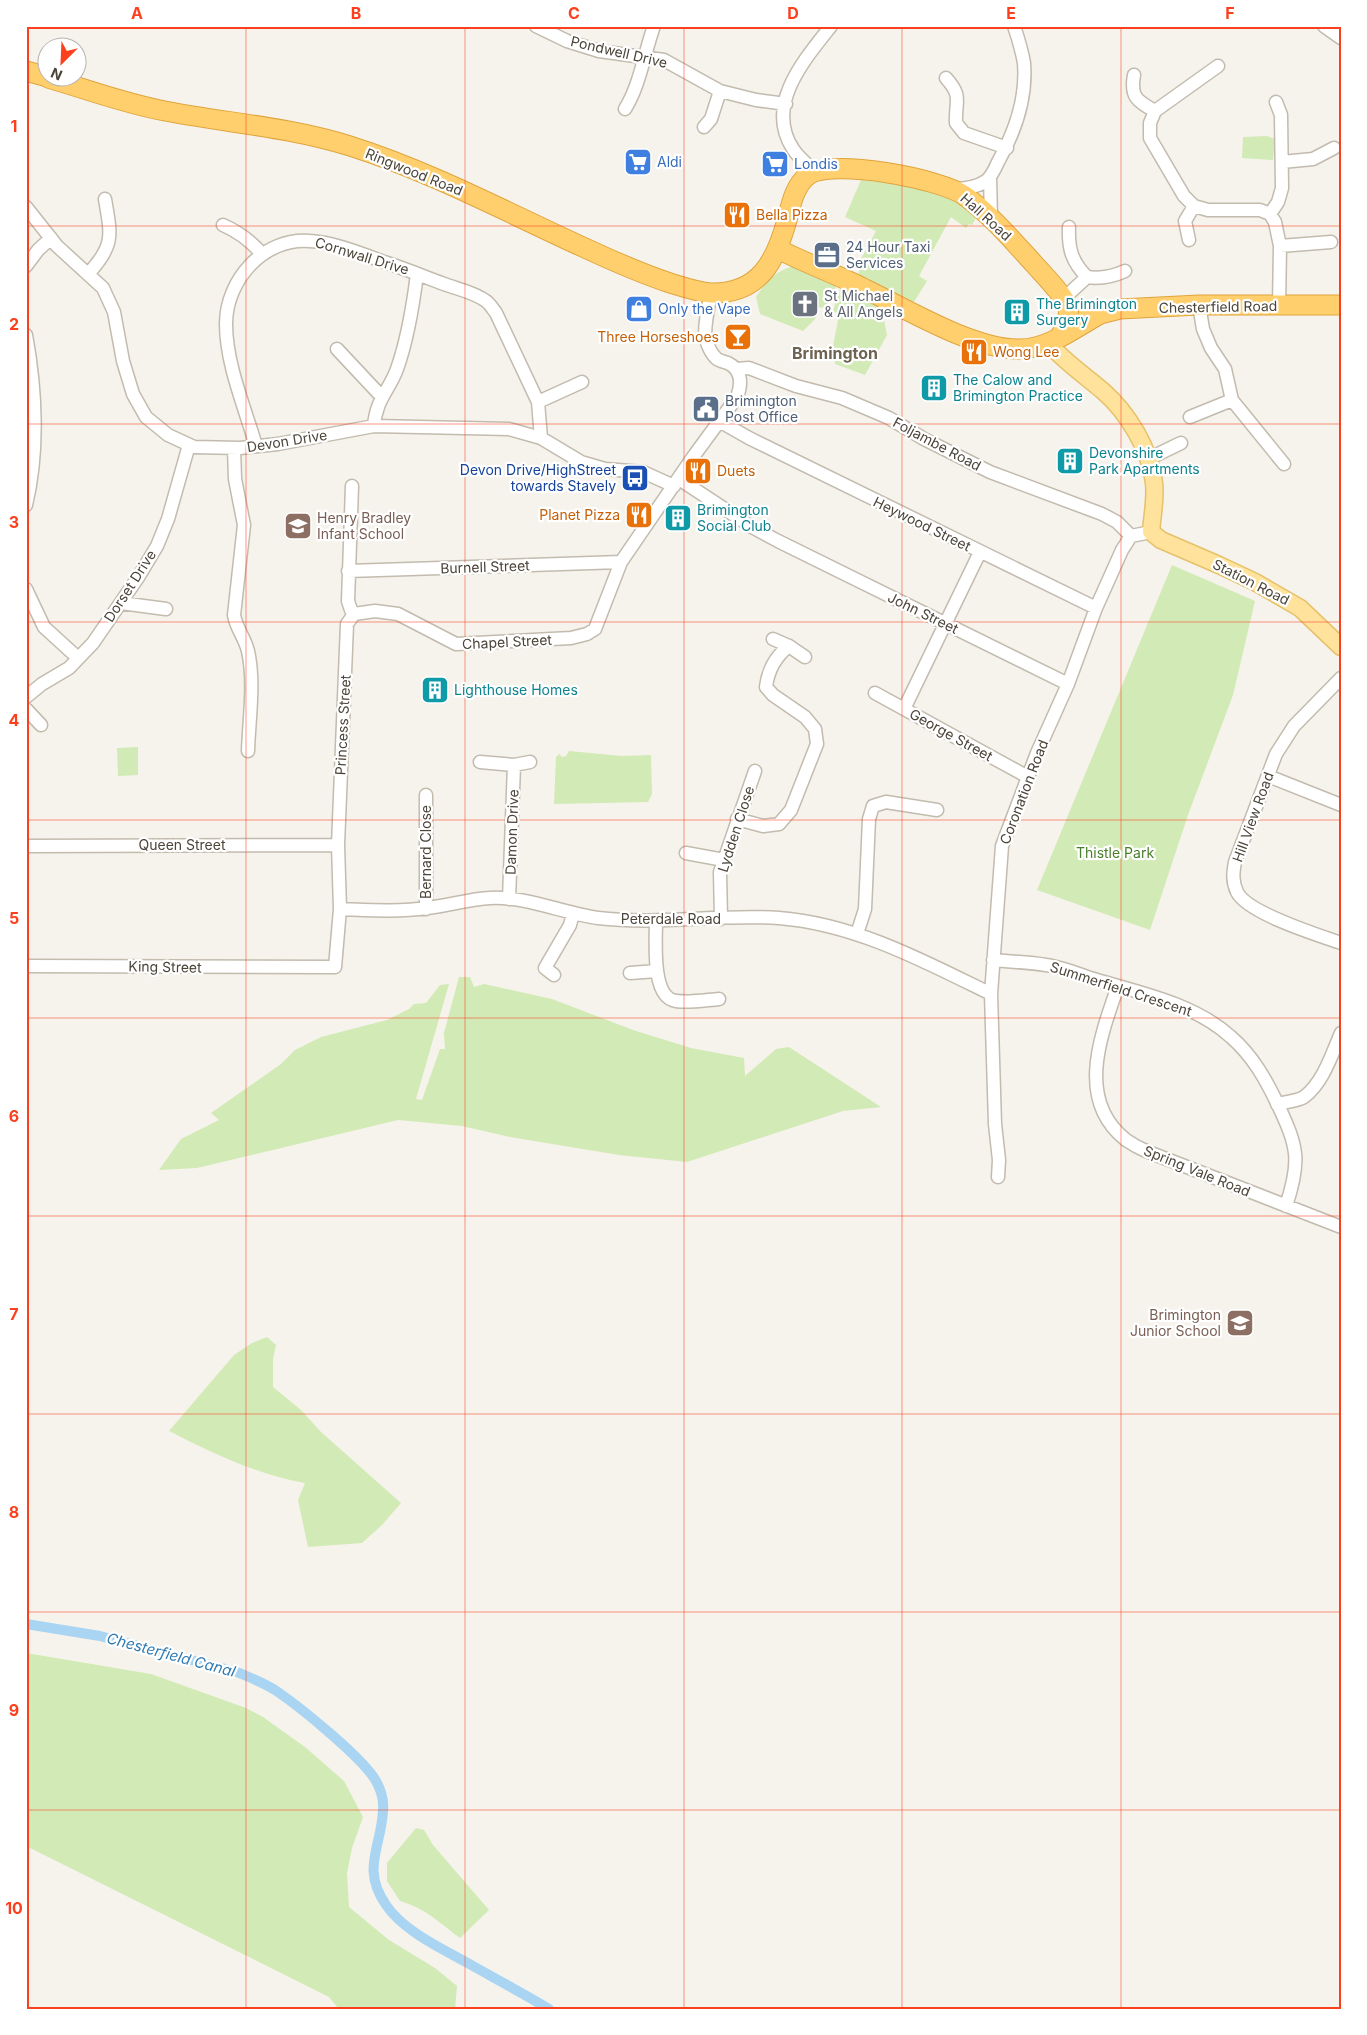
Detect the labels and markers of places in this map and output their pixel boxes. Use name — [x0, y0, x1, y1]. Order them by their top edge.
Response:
supermarket icon: Aldi — [623, 147, 653, 177]
supermarket icon: Londis — [760, 149, 790, 179]
place label: Aldi — [657, 153, 682, 170]
place label: Londis — [794, 155, 838, 172]
restaurant icon: Bella Pizza — [722, 200, 752, 230]
place label: Bella Pizza — [756, 206, 828, 223]
place label: 24 Hour Taxi Services — [846, 238, 931, 271]
office icon: 24 Hour Taxi Services — [812, 240, 842, 270]
place label: St Michael & All Angels — [824, 287, 903, 320]
church icon: St Michael & All Angels — [790, 289, 820, 319]
shop icon: Only the Vape — [624, 294, 654, 324]
place label: The Brimington Surgery — [1036, 295, 1137, 328]
building icon: The Brimington Surgery — [1002, 297, 1032, 327]
place label: Only the Vape — [658, 300, 751, 317]
bar icon: Three Horseshoes — [723, 322, 753, 352]
place label: Three Horseshoes — [597, 328, 719, 345]
restaurant icon: Wong Lee — [959, 337, 989, 367]
place label: Wong Lee — [993, 343, 1060, 360]
place label: The Calow and Brimington Practice — [953, 371, 1083, 404]
building icon: The Calow and Brimington Practice — [919, 373, 949, 403]
place label: Brimington Post Office — [725, 392, 798, 425]
public building icon: Brimington Post Office — [691, 394, 721, 424]
place label: Devonshire Park Apartments — [1089, 444, 1200, 477]
building icon: Devonshire Park Apartments — [1055, 446, 1085, 476]
restaurant icon: Duets — [683, 456, 713, 486]
place label: Devon Drive/HighStreet towards Stavely — [460, 461, 616, 494]
place label: Duets — [717, 462, 755, 479]
bus stop icon: Devon Drive/HighStreet towards Stavely — [620, 463, 650, 493]
restaurant icon: Planet Pizza — [624, 500, 654, 530]
place label: Brimington Social Club — [697, 501, 771, 534]
building icon: Brimington Social Club — [663, 503, 693, 533]
place label: Planet Pizza — [539, 506, 620, 523]
place label: Henry Bradley Infant School — [317, 509, 411, 542]
school or university icon: Henry Bradley Infant School — [283, 511, 313, 541]
building icon: Lighthouse Homes — [420, 675, 450, 705]
place label: Lighthouse Homes — [454, 681, 578, 698]
place label: Brimington Junior School — [1130, 1306, 1221, 1339]
school or university icon: Brimington Junior School — [1225, 1308, 1255, 1338]

